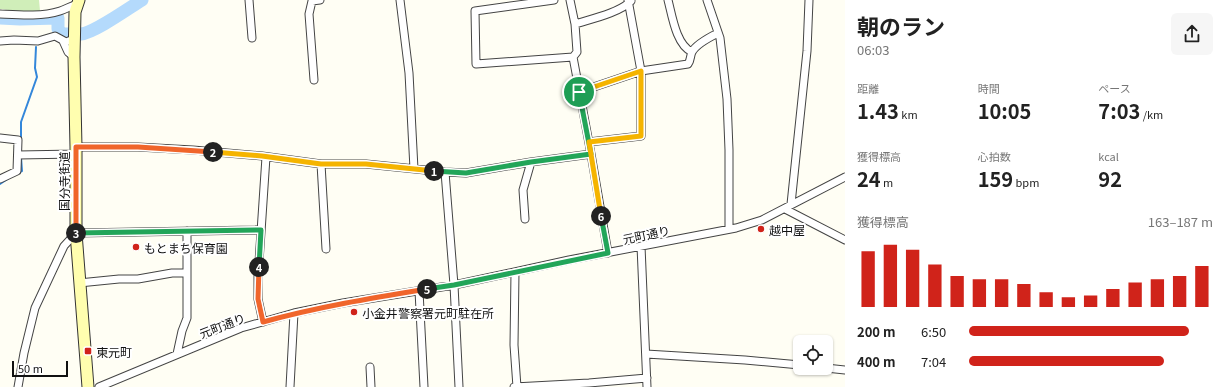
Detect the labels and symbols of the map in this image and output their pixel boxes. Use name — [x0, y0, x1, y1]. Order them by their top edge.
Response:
pin — [562, 75, 596, 109]
pin: 2 — [203, 142, 223, 162]
street label: 国分寺街道 — [55, 151, 72, 211]
pin: 1 — [424, 161, 444, 181]
pin: 6 — [591, 206, 611, 226]
street label: 元町通り — [621, 221, 671, 247]
place label: 越中屋 — [769, 221, 805, 238]
pin: 3 — [66, 223, 86, 243]
marker: 越中屋 — [756, 224, 766, 234]
place label: もとまち保育園 — [144, 239, 228, 256]
marker: もとまち保育園 — [131, 242, 141, 252]
pin: 4 — [249, 257, 269, 277]
pin: 5 — [417, 279, 437, 299]
place label: 小金井警察署元町駐在所 — [362, 304, 494, 321]
marker: 小金井警察署元町駐在所 — [349, 307, 359, 317]
street label: 元町通り — [197, 308, 247, 342]
place label: 東元町 — [96, 343, 132, 360]
marker: 東元町 — [83, 346, 93, 356]
scale bar — [12, 359, 68, 378]

